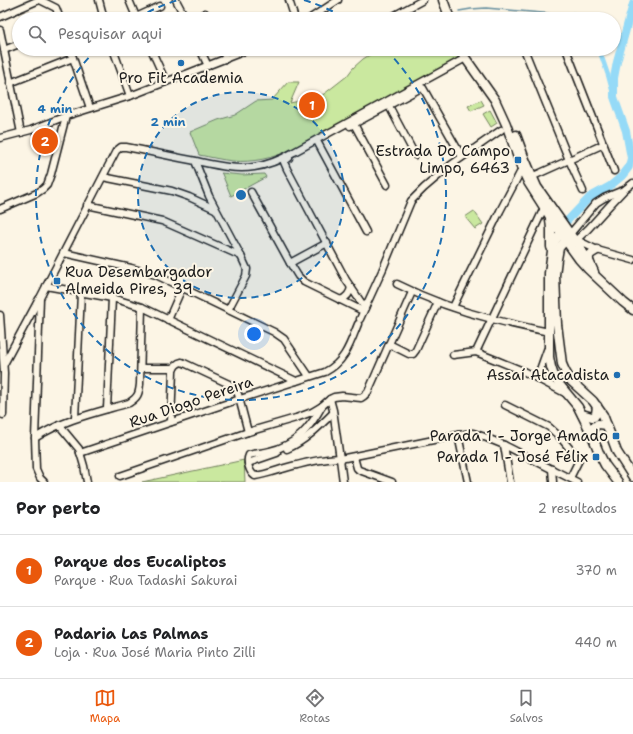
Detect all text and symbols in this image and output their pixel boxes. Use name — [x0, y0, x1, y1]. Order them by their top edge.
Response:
search box — [12, 12, 621, 56]
icon: search — [26, 23, 48, 45]
text: Pesquisar aqui — [58, 24, 162, 44]
marker: Pro Fit Academia — [176, 58, 186, 68]
place label: Pro Fit Academia — [119, 68, 244, 88]
pin: 1 — [299, 90, 325, 120]
text: 4 min — [38, 101, 73, 117]
text: 2 min — [151, 114, 186, 130]
pin: 2 — [32, 126, 58, 156]
place label: Estrada Do Campo Limpo, 6463 — [375, 141, 510, 178]
marker: Estrada Do Campo Limpo, 6463 — [513, 155, 523, 165]
centre of rings — [234, 188, 248, 202]
place label: Rua Desembargador Almeida Pires, 39 — [65, 262, 212, 299]
marker: Rua Desembargador Almeida Pires, 39 — [52, 276, 62, 286]
your location — [244, 324, 264, 344]
place label: Assaí Atacadista — [486, 365, 610, 385]
marker: Assaí Atacadista — [612, 370, 622, 380]
street label: Rua Diogo Pereira — [127, 371, 256, 433]
place label: Parada 1 - Jorge Amado — [430, 426, 608, 446]
marker: Parada 1 - Jorge Amado — [611, 431, 621, 441]
place label: Parada 1 - José Félix — [437, 447, 588, 467]
marker: Parada 1 - José Félix — [591, 452, 601, 462]
text: Por perto — [16, 497, 101, 519]
text: 2 resultados — [538, 500, 617, 517]
text: Parque dos Eucaliptos — [54, 552, 226, 572]
text: 1 — [26, 562, 32, 579]
text: 370 m — [575, 562, 617, 579]
text: Parque · Rua Tadashi Sakurai — [54, 572, 237, 589]
text: Padaria Las Palmas — [54, 624, 208, 644]
text: 2 — [24, 634, 34, 651]
text: 440 m — [575, 634, 617, 651]
text: Loja · Rua José Maria Pinto Zilli — [54, 644, 256, 661]
tab: Mapa — [90, 687, 120, 726]
tab: Rotas — [300, 687, 330, 726]
tab: Salvos — [510, 687, 543, 726]

